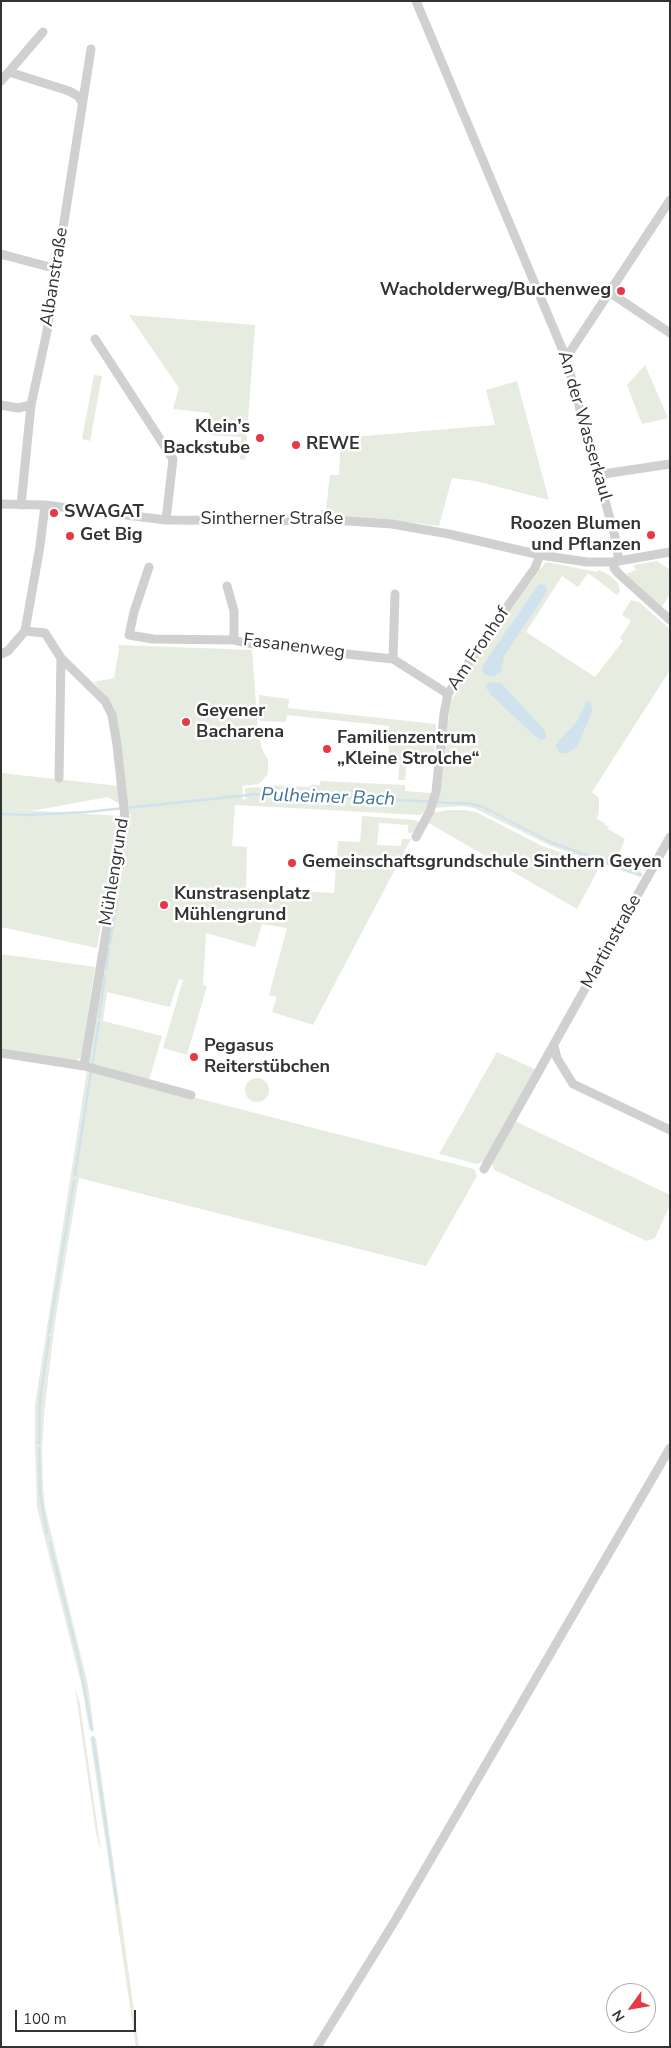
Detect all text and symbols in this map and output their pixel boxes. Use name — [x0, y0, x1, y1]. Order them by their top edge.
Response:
street label: Albanstraße — [37, 226, 73, 328]
place label: Wacholderweg/Buchenweg — [380, 280, 611, 302]
marker: Wacholderweg/Buchenweg — [615, 285, 627, 297]
street label: An der Wasserkaul — [552, 349, 616, 503]
place label: Klein’s Backstube — [163, 417, 250, 459]
marker: Klein’s Backstube — [254, 432, 266, 444]
place label: REWE — [306, 434, 360, 456]
marker: REWE — [290, 439, 302, 451]
place label: SWAGAT — [64, 502, 144, 524]
marker: SWAGAT — [48, 507, 60, 519]
street label: Sintherner Straße — [201, 509, 343, 531]
place label: Roozen Blumen und Pflanzen — [510, 514, 641, 556]
place label: Get Big — [80, 525, 143, 547]
marker: Roozen Blumen und Pflanzen — [645, 529, 657, 541]
marker: Get Big — [64, 530, 76, 542]
street label: Am Fronhof — [443, 603, 515, 695]
street label: Fasanenweg — [242, 630, 346, 664]
place label: Geyener Bacharena — [196, 701, 284, 744]
marker: Geyener Bacharena — [180, 716, 192, 728]
place label: Familienzentrum „Kleine Strolche“ — [337, 728, 479, 771]
marker: Familienzentrum „Kleine Strolche“ — [321, 743, 333, 755]
water label: Pulheimer Bach — [261, 784, 395, 812]
street label: Mühlengrund — [96, 817, 134, 927]
place label: Gemeinschaftsgrundschule Sinthern Geyen — [302, 852, 662, 874]
marker: Gemeinschaftsgrundschule Sinthern Geyen — [286, 857, 298, 869]
place label: Kunstrasenplatz Mühlengrund — [174, 884, 310, 926]
street label: Martinstraße — [577, 891, 647, 993]
marker: Kunstrasenplatz Mühlengrund — [158, 899, 170, 911]
place label: Pegasus Reiterstübchen — [204, 1036, 330, 1078]
marker: Pegasus Reiterstübchen — [188, 1051, 200, 1063]
north arrow — [606, 1983, 656, 2033]
scale bar — [18, 2000, 139, 2032]
text: N — [608, 2006, 630, 2025]
text: 100 m — [23, 2009, 67, 2029]

